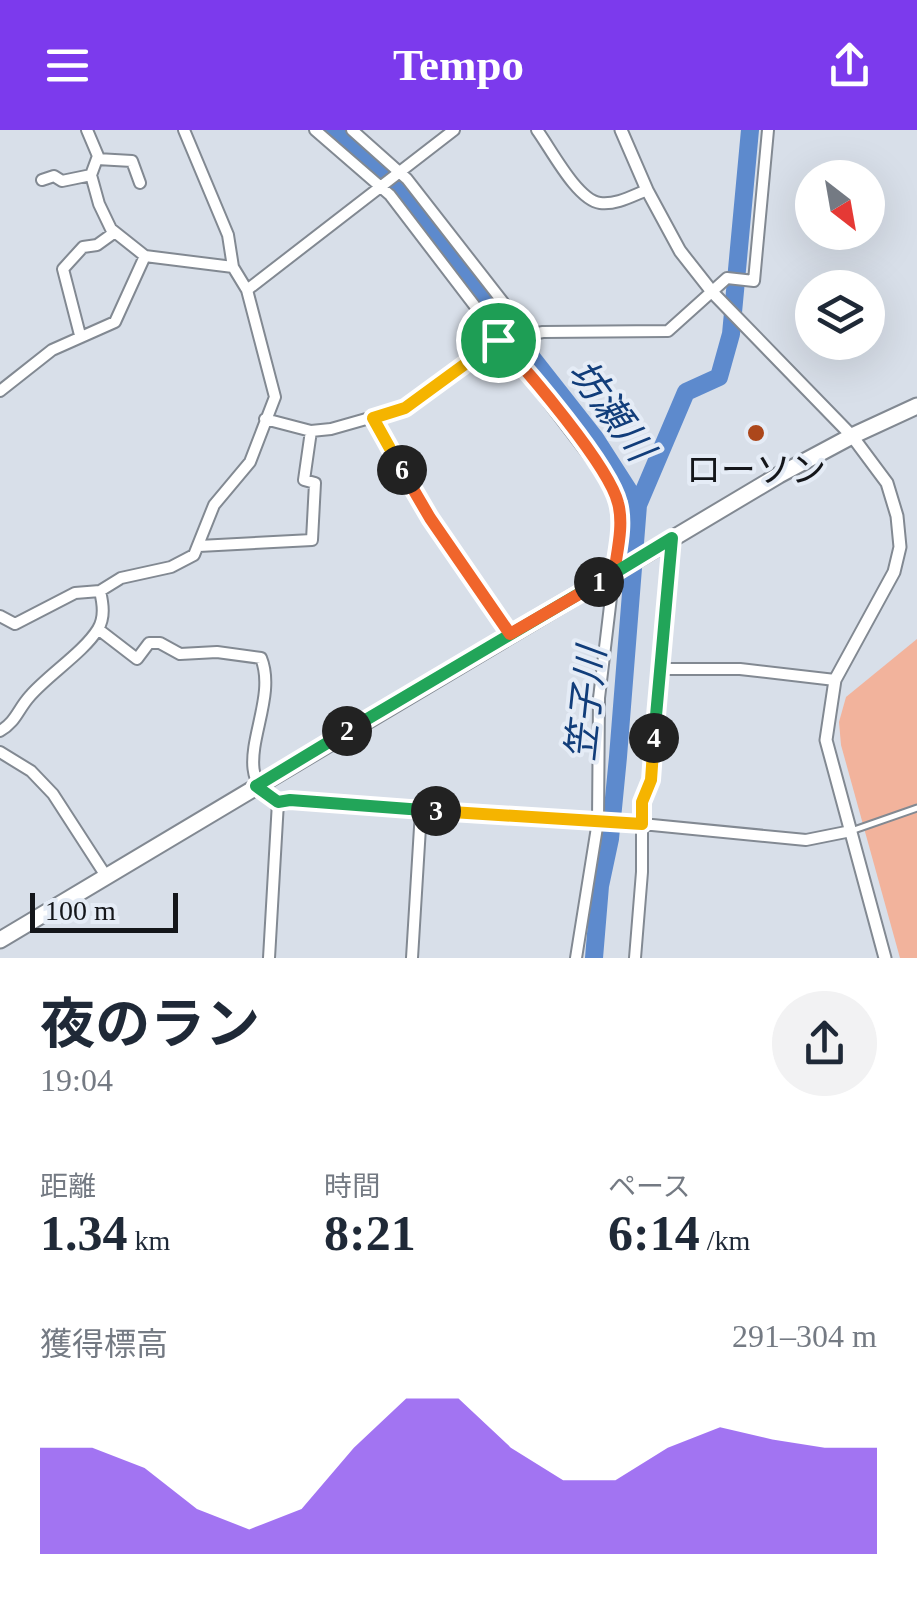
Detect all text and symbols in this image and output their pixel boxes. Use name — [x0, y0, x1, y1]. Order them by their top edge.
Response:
icon: menu — [40, 38, 95, 93]
icon: share — [822, 38, 877, 93]
text: Tempo — [393, 40, 524, 90]
north arrow — [795, 160, 885, 250]
map controls — [795, 160, 885, 360]
button: layers — [795, 270, 885, 360]
pin — [456, 298, 541, 383]
icon: arrive — [471, 313, 526, 368]
water label: 坊瀬川 — [561, 352, 664, 472]
marker: ローソン — [745, 422, 767, 444]
pin: 6 — [377, 445, 427, 495]
place label: ローソン — [686, 451, 826, 490]
text: 6 — [395, 454, 409, 485]
pin: 1 — [574, 557, 624, 607]
text: 1 — [592, 566, 606, 597]
water label: 笠子川 — [559, 641, 613, 763]
pin: 2 — [322, 706, 372, 756]
pin: 4 — [629, 713, 679, 763]
text: 2 — [340, 715, 354, 746]
text: 4 — [647, 722, 661, 753]
pin: 3 — [411, 786, 461, 836]
text: 3 — [429, 795, 443, 826]
scale bar — [30, 888, 178, 933]
text: 100 m — [45, 895, 116, 926]
button: share — [772, 991, 877, 1096]
text: 夜のラン — [40, 994, 260, 1055]
text: 19:04 — [40, 1062, 113, 1098]
text: 距離 — [40, 1171, 96, 1202]
text: 時間 — [324, 1171, 380, 1202]
text: ペース — [608, 1171, 691, 1202]
text: 1.34 — [40, 1205, 128, 1261]
text: 8:21 — [324, 1205, 416, 1261]
text: 6:14 — [608, 1205, 700, 1261]
text: km — [128, 1225, 170, 1256]
text: /km — [700, 1225, 750, 1256]
text: 291–304 m — [732, 1318, 877, 1354]
text: 獲得標高 — [40, 1326, 168, 1362]

